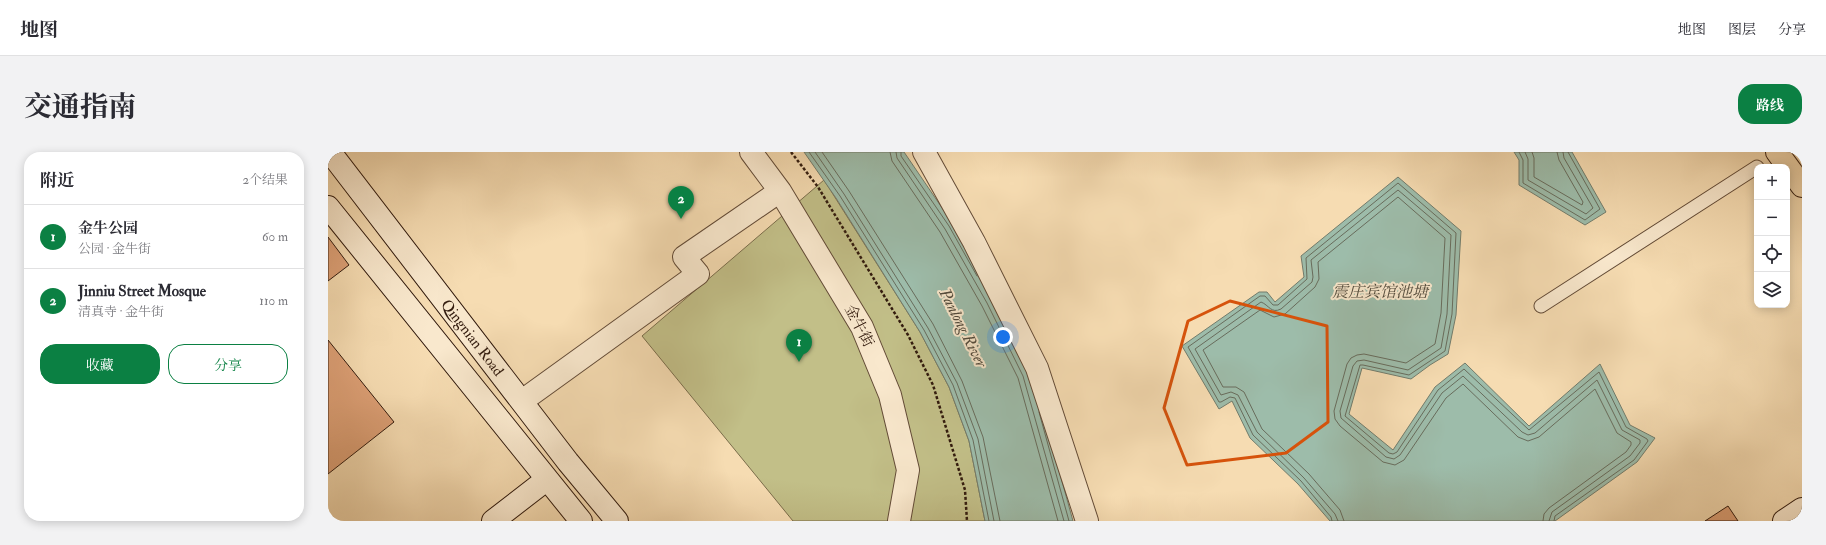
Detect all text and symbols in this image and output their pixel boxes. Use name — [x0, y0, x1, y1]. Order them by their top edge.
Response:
text: 地图 — [20, 18, 58, 42]
text: 地图 — [1678, 21, 1706, 38]
text: 图层 — [1728, 21, 1756, 38]
text: 分享 — [1778, 21, 1806, 38]
button: 路线 — [1738, 84, 1802, 124]
text: 交通指南 — [24, 90, 136, 125]
map controls — [1754, 164, 1790, 308]
button: + — [1754, 164, 1790, 200]
text: 附近 — [40, 170, 74, 191]
text: 2个结果 — [242, 172, 288, 188]
pin: 2 — [668, 186, 694, 219]
button: − — [1754, 200, 1790, 236]
text: 金牛公园 — [78, 219, 138, 238]
text: 1 — [51, 229, 55, 245]
text: 60 m — [262, 229, 288, 245]
button: locate — [1754, 236, 1790, 272]
text: 公园 · 金牛街 — [78, 241, 151, 257]
button: layers — [1754, 272, 1790, 308]
text: Jinniu Street Mosque — [78, 282, 206, 301]
water label: 震庄宾馆池塘 — [1332, 282, 1431, 302]
water label: Panlong River — [934, 284, 992, 372]
text: 2 — [50, 293, 56, 309]
text: 110 m — [259, 293, 288, 309]
street label: Qingnian Road — [437, 295, 508, 380]
street label: 金牛街 — [840, 302, 878, 350]
text: 清真寺 · 金牛街 — [78, 304, 164, 320]
your location — [993, 327, 1013, 347]
pin: 1 — [786, 329, 812, 362]
button: 收藏 — [40, 344, 160, 384]
button: 分享 — [168, 344, 288, 384]

